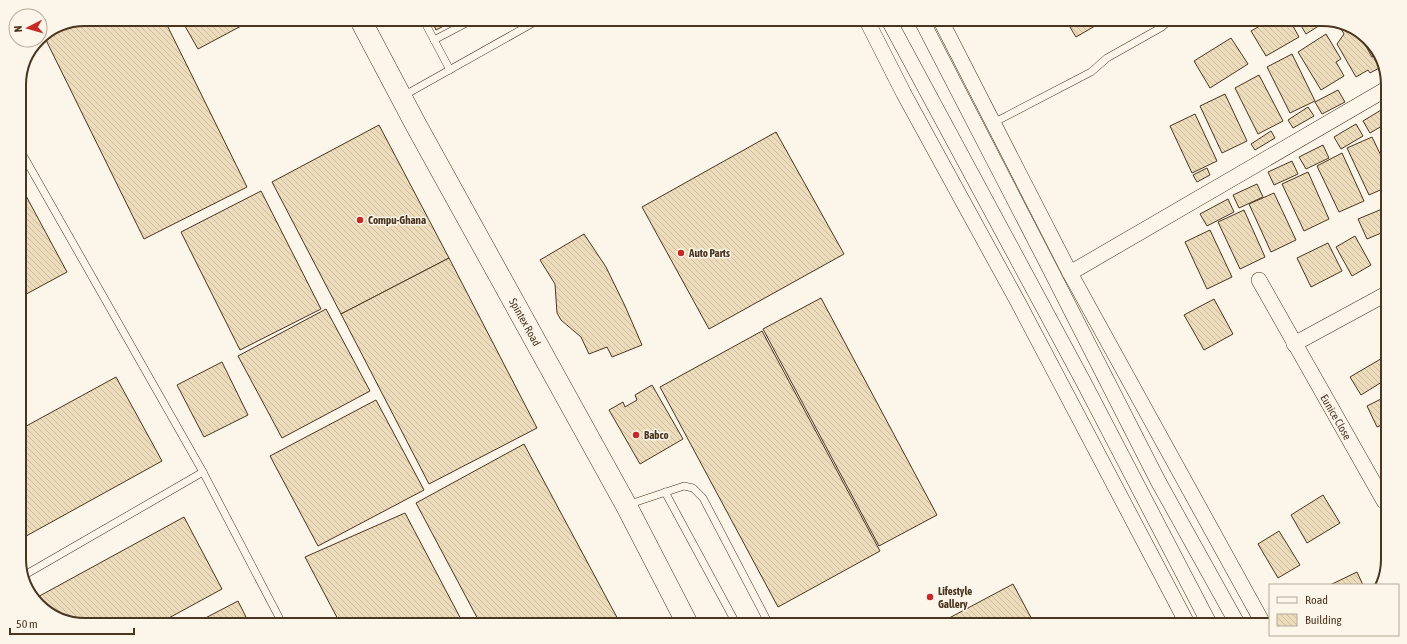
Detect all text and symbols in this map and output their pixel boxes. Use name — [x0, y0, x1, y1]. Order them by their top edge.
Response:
north arrow — [8, 8, 48, 48]
text: N — [12, 25, 24, 33]
place label: Compu-Ghana — [368, 214, 426, 226]
marker: Compu-Ghana — [355, 215, 365, 225]
place label: Auto Parts — [688, 247, 730, 259]
marker: Auto Parts — [676, 248, 686, 258]
street label: Spintex Road — [507, 296, 543, 348]
street label: Eunice Close — [1318, 392, 1354, 442]
place label: Babco — [644, 429, 669, 441]
marker: Babco — [631, 430, 641, 440]
legend — [1269, 584, 1399, 636]
place label: Lifestyle Gallery — [938, 585, 972, 610]
marker: Lifestyle Gallery — [925, 592, 935, 602]
text: Road — [1305, 593, 1328, 607]
scale bar — [10, 610, 134, 636]
text: Building — [1305, 613, 1343, 627]
text: 50 m — [16, 617, 38, 631]

